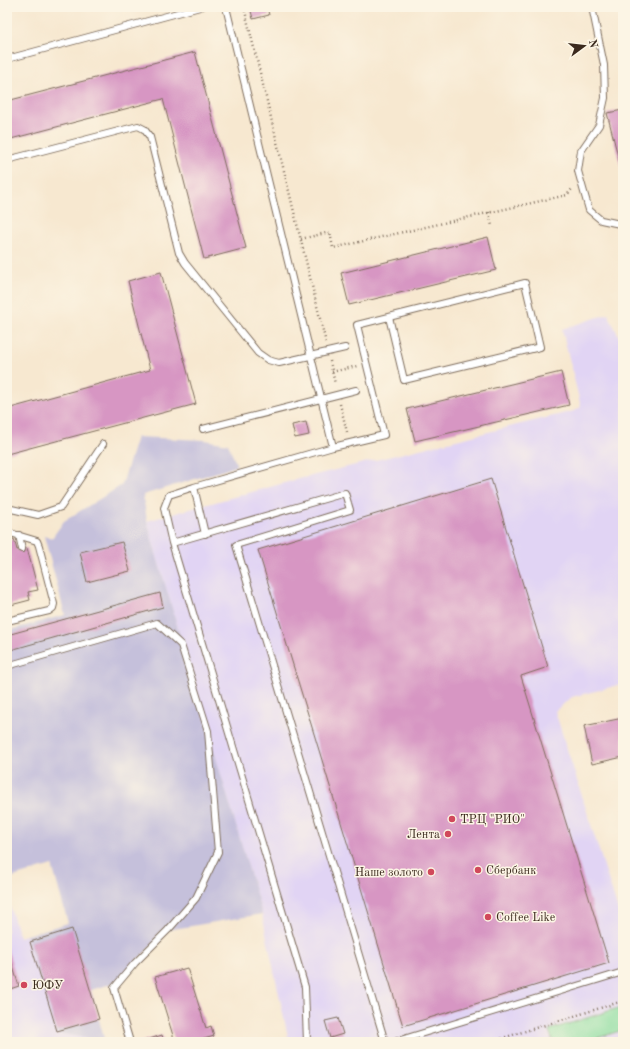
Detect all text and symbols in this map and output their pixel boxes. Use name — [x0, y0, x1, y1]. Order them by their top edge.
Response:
north arrow — [564, 26, 604, 66]
text: N — [586, 38, 599, 50]
marker: ТРЦ "РИО" — [447, 814, 457, 824]
place label: ТРЦ "РИО" — [460, 814, 525, 826]
place label: Лента — [407, 829, 440, 841]
marker: Лента — [443, 829, 453, 839]
marker: Сбербанк — [473, 865, 483, 875]
place label: Сбербанк — [486, 865, 536, 877]
place label: Наше золото — [355, 867, 423, 879]
marker: Наше золото — [426, 867, 436, 877]
marker: Coffee Like — [483, 912, 493, 922]
place label: Coffee Like — [496, 912, 556, 924]
marker: ЮФУ — [19, 980, 29, 990]
place label: ЮФУ — [32, 980, 63, 992]

